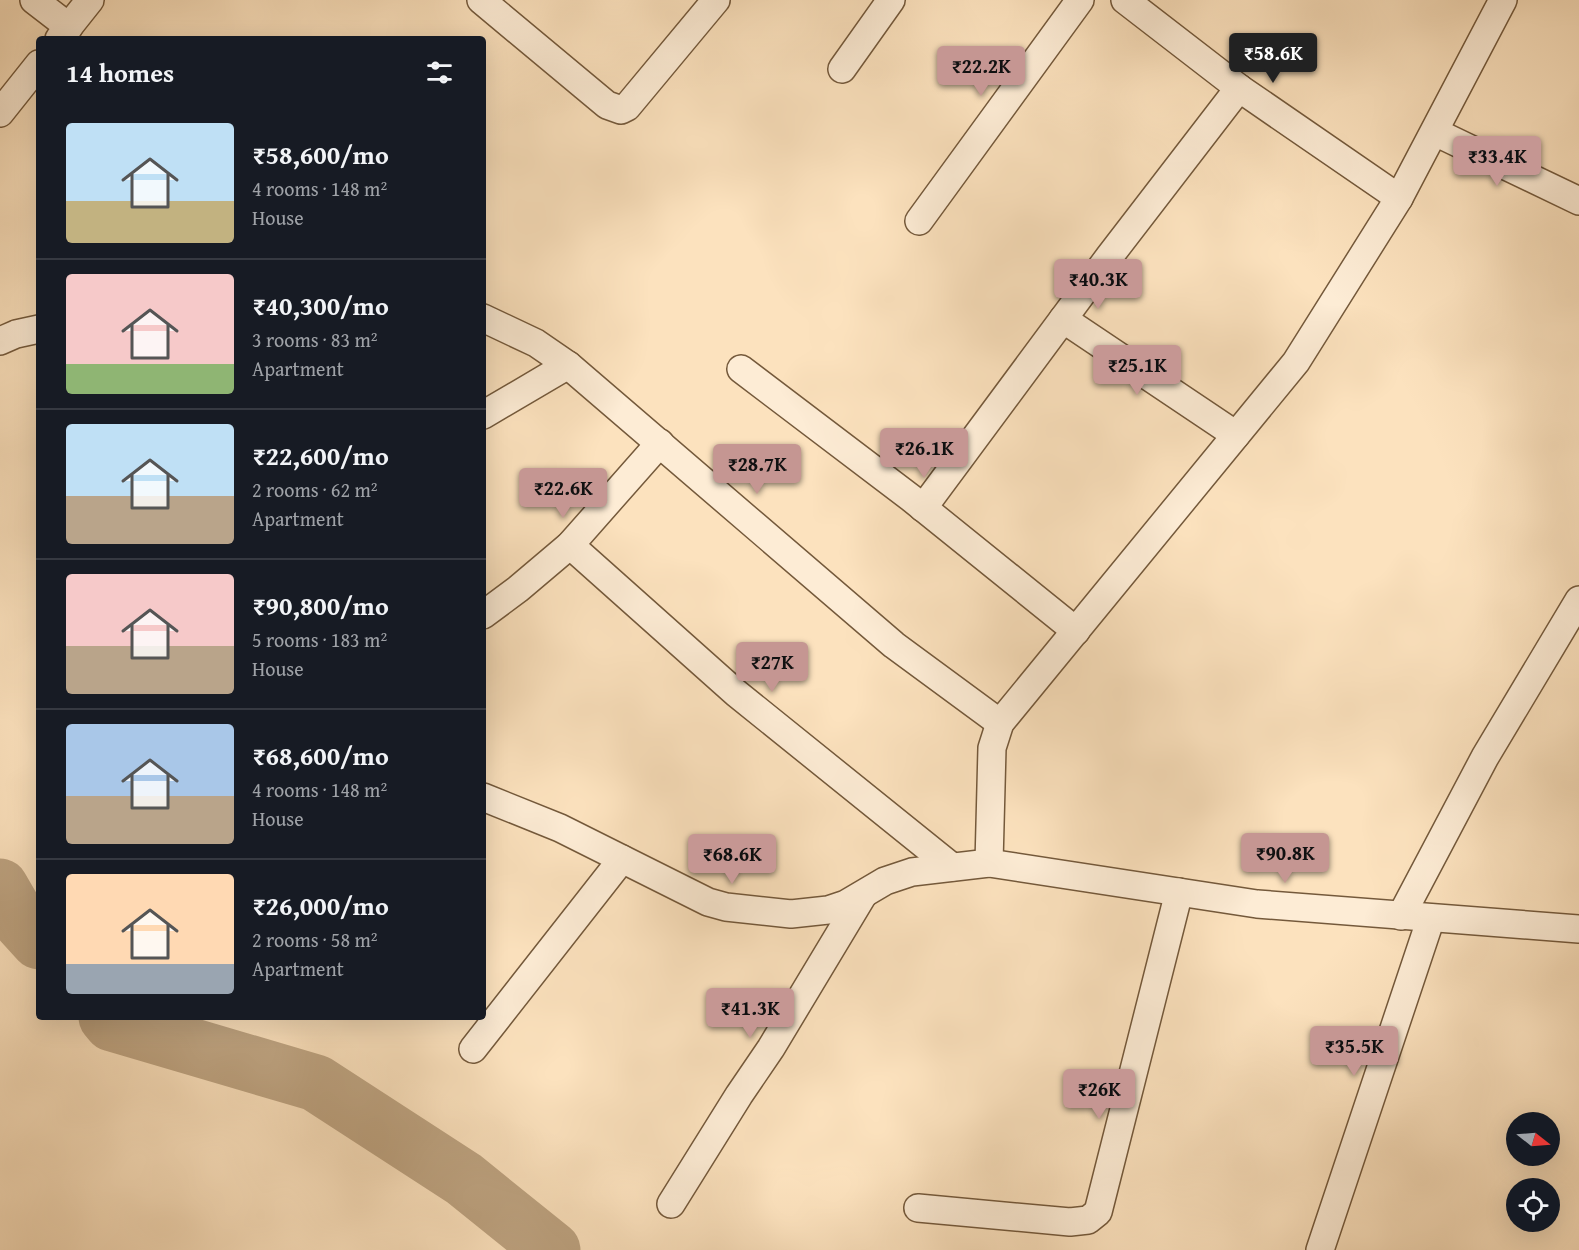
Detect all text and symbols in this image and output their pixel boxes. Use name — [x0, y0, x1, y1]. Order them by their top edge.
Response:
pin: ₹58.6K — [1224, 33, 1322, 84]
text: ₹58.6K — [1243, 38, 1303, 67]
pin: ₹22.2K — [932, 46, 1030, 97]
text: ₹22.2K — [951, 51, 1011, 80]
text: 14 homes — [66, 53, 174, 92]
icon: filters — [423, 56, 456, 89]
text: ₹58,600/mo — [252, 135, 389, 174]
pin: ₹33.4K — [1448, 136, 1546, 187]
text: ₹33.4K — [1467, 141, 1527, 170]
icon: home — [114, 147, 186, 219]
text: 4 rooms · 148 m² — [252, 174, 387, 203]
text: House — [252, 203, 304, 232]
pin: ₹40.3K — [1049, 259, 1147, 310]
text: ₹40.3K — [1068, 264, 1128, 293]
text: ₹40,300/mo — [252, 286, 389, 325]
icon: home — [114, 298, 186, 370]
text: 3 rooms · 83 m² — [252, 325, 378, 354]
pin: ₹25.1K — [1088, 345, 1186, 396]
text: ₹25.1K — [1107, 350, 1167, 379]
text: Apartment — [252, 354, 344, 383]
pin: ₹26.1K — [875, 428, 973, 479]
text: ₹26.1K — [894, 433, 954, 462]
text: ₹22,600/mo — [252, 436, 389, 475]
pin: ₹28.7K — [708, 444, 806, 495]
icon: home — [114, 448, 186, 520]
text: ₹28.7K — [727, 449, 787, 478]
pin: ₹22.6K — [514, 468, 612, 519]
text: ₹22.6K — [533, 473, 593, 502]
text: 2 rooms · 62 m² — [252, 475, 378, 504]
text: Apartment — [252, 504, 344, 533]
text: ₹90,800/mo — [252, 586, 389, 625]
icon: home — [114, 598, 186, 670]
text: 5 rooms · 183 m² — [252, 625, 387, 654]
pin: ₹27K — [736, 642, 808, 693]
text: ₹27K — [750, 647, 794, 676]
text: House — [252, 654, 304, 683]
text: ₹68,600/mo — [252, 736, 389, 775]
icon: home — [114, 748, 186, 820]
text: 4 rooms · 148 m² — [252, 775, 387, 804]
text: House — [252, 804, 304, 833]
pin: ₹90.8K — [1236, 833, 1334, 884]
pin: ₹68.6K — [683, 834, 781, 885]
text: ₹90.8K — [1255, 838, 1315, 867]
text: ₹68.6K — [702, 839, 762, 868]
text: ₹26,000/mo — [252, 886, 389, 925]
icon: home — [114, 898, 186, 970]
text: 2 rooms · 58 m² — [252, 925, 378, 954]
text: Apartment — [252, 954, 344, 983]
pin: ₹41.3K — [701, 988, 799, 1039]
text: ₹41.3K — [720, 993, 780, 1022]
pin: ₹35.5K — [1305, 1026, 1403, 1077]
text: ₹35.5K — [1324, 1031, 1384, 1060]
pin: ₹26K — [1063, 1069, 1135, 1120]
text: ₹26K — [1077, 1074, 1121, 1103]
north arrow — [1506, 1112, 1560, 1166]
map controls — [1506, 1112, 1560, 1232]
button: locate — [1506, 1178, 1560, 1232]

